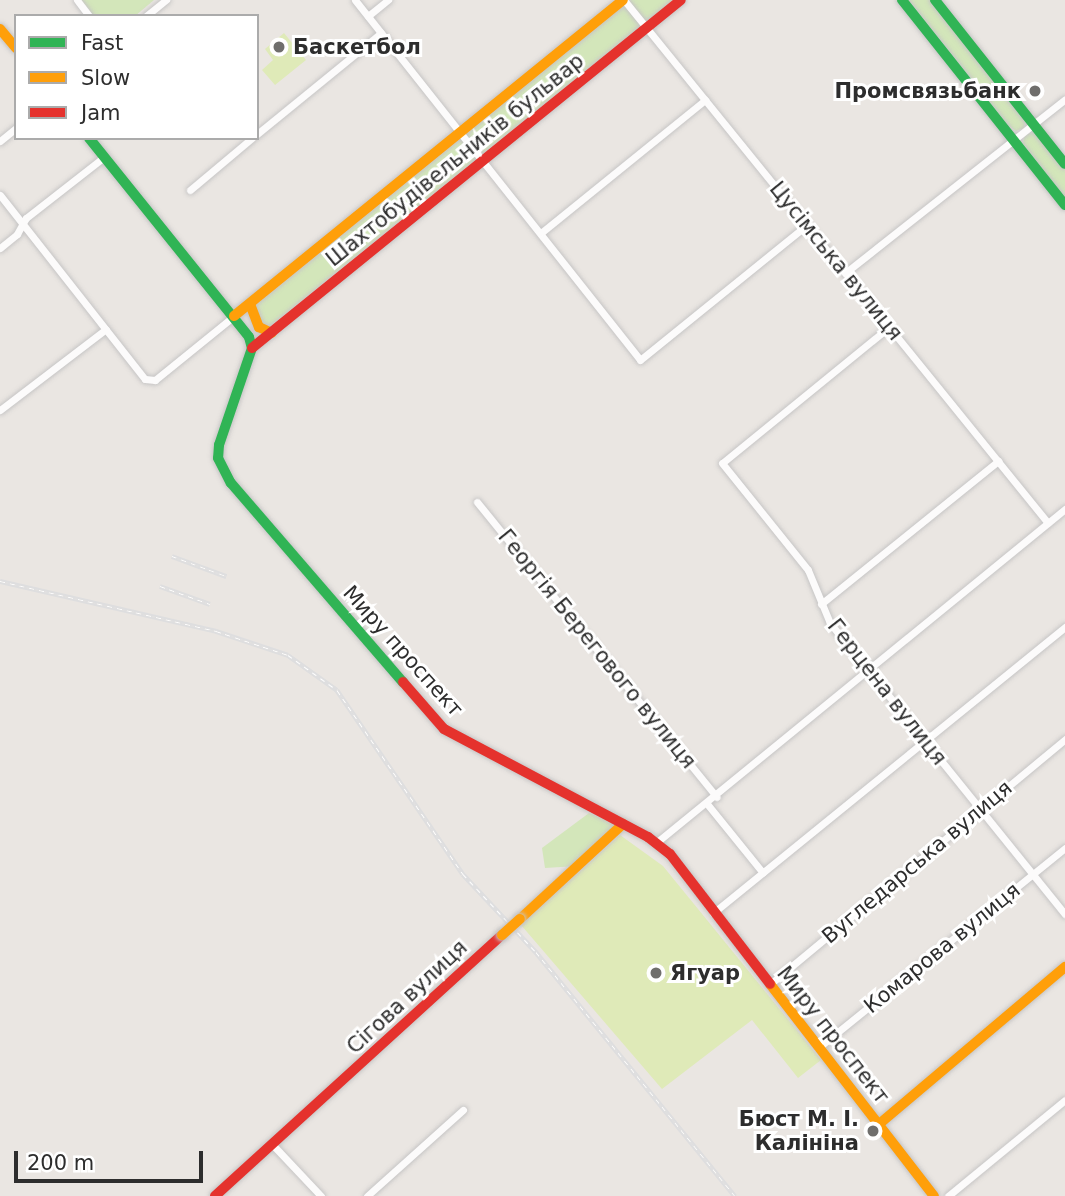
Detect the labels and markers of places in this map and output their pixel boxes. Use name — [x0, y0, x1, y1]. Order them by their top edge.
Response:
place label: Баскетбол — [293, 34, 421, 60]
marker: Баскетбол — [271, 39, 287, 55]
place label: Промсвязьбанк — [835, 78, 1021, 104]
marker: Промсвязьбанк — [1027, 83, 1043, 99]
place label: Ягуар — [670, 960, 740, 986]
marker: Ягуар — [648, 965, 664, 981]
place label: Бюст М. І. Калініна — [739, 1106, 859, 1156]
marker: Бюст М. І. Калініна — [865, 1123, 881, 1139]

